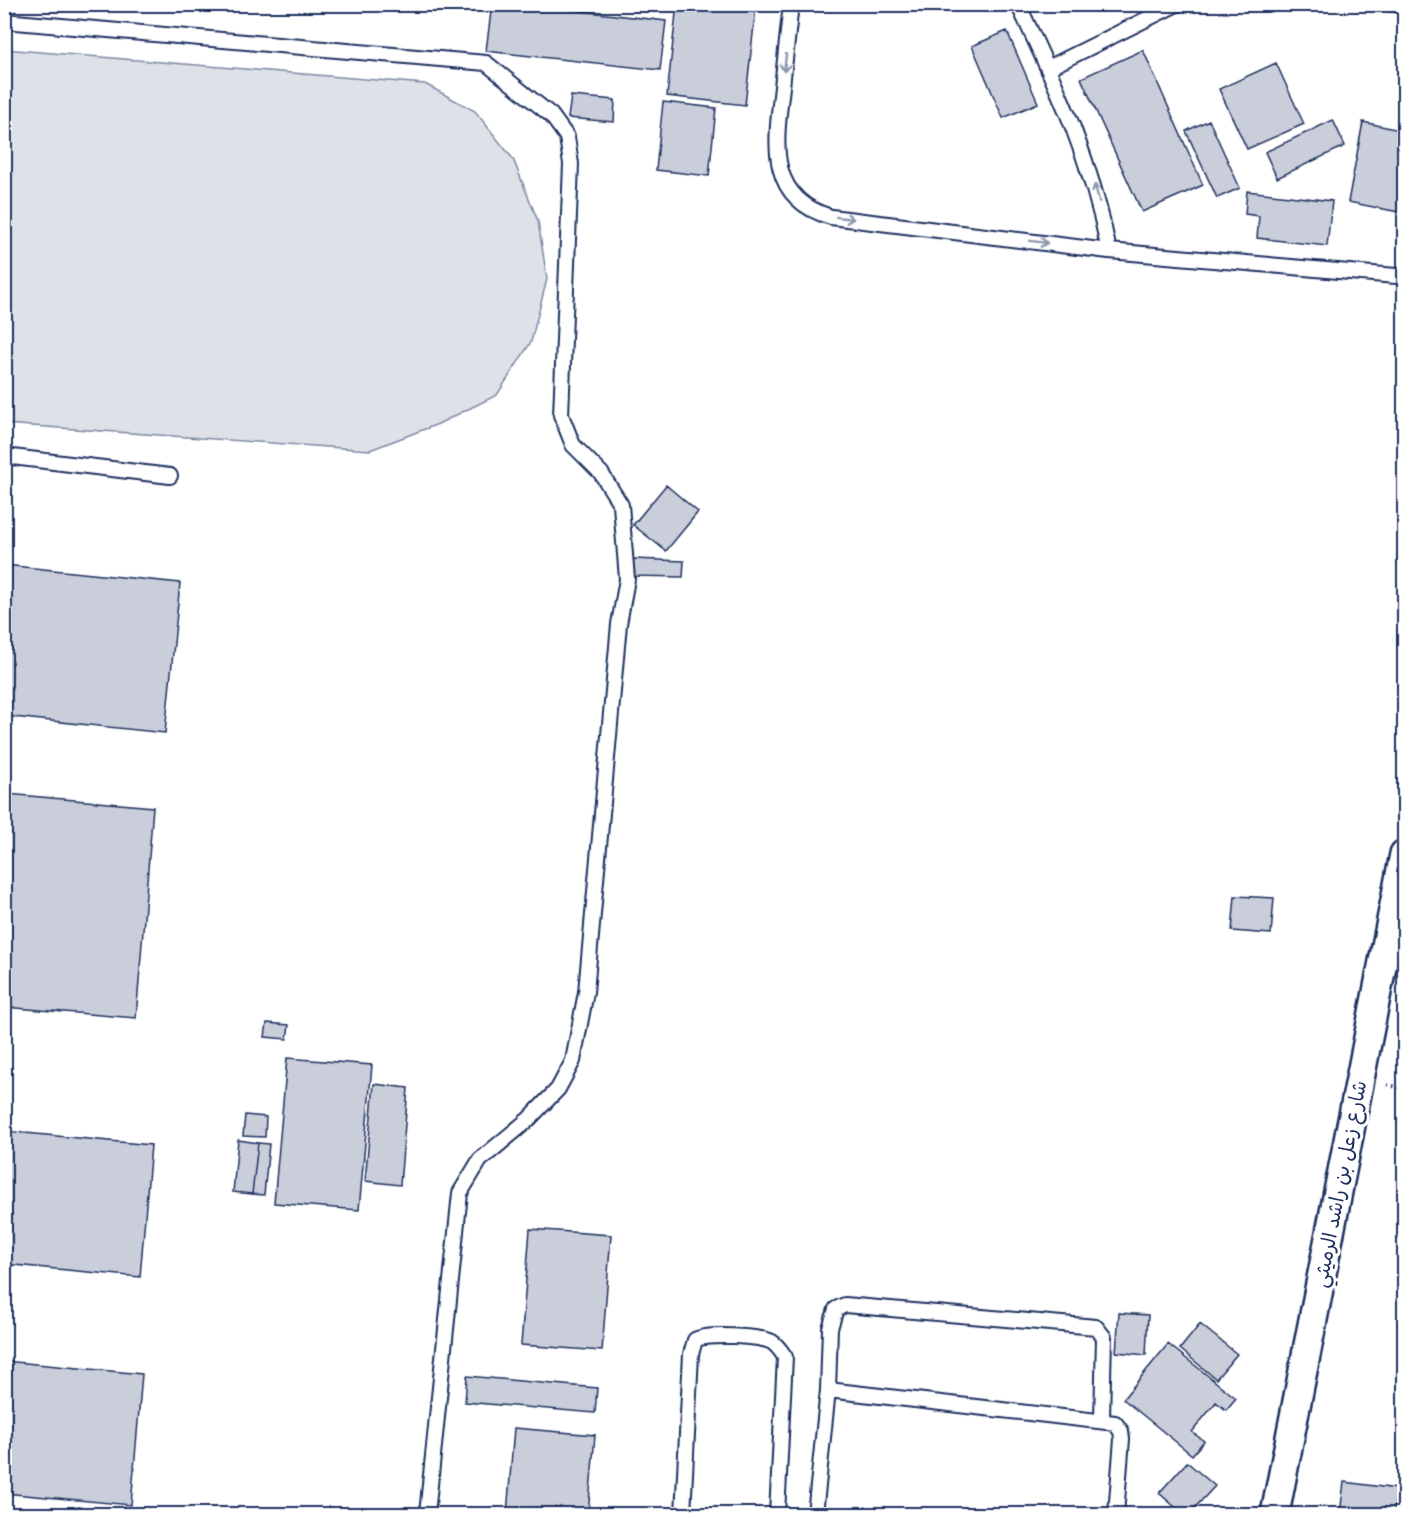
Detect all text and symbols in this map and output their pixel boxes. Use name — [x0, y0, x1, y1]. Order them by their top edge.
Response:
one-way arrow — [779, 52, 790, 72]
one-way arrow — [1090, 184, 1102, 203]
one-way arrow — [835, 213, 855, 224]
one-way arrow — [1028, 237, 1048, 248]
street label: شارع زعل بن راشد الرميثي — [1303, 1077, 1377, 1291]

